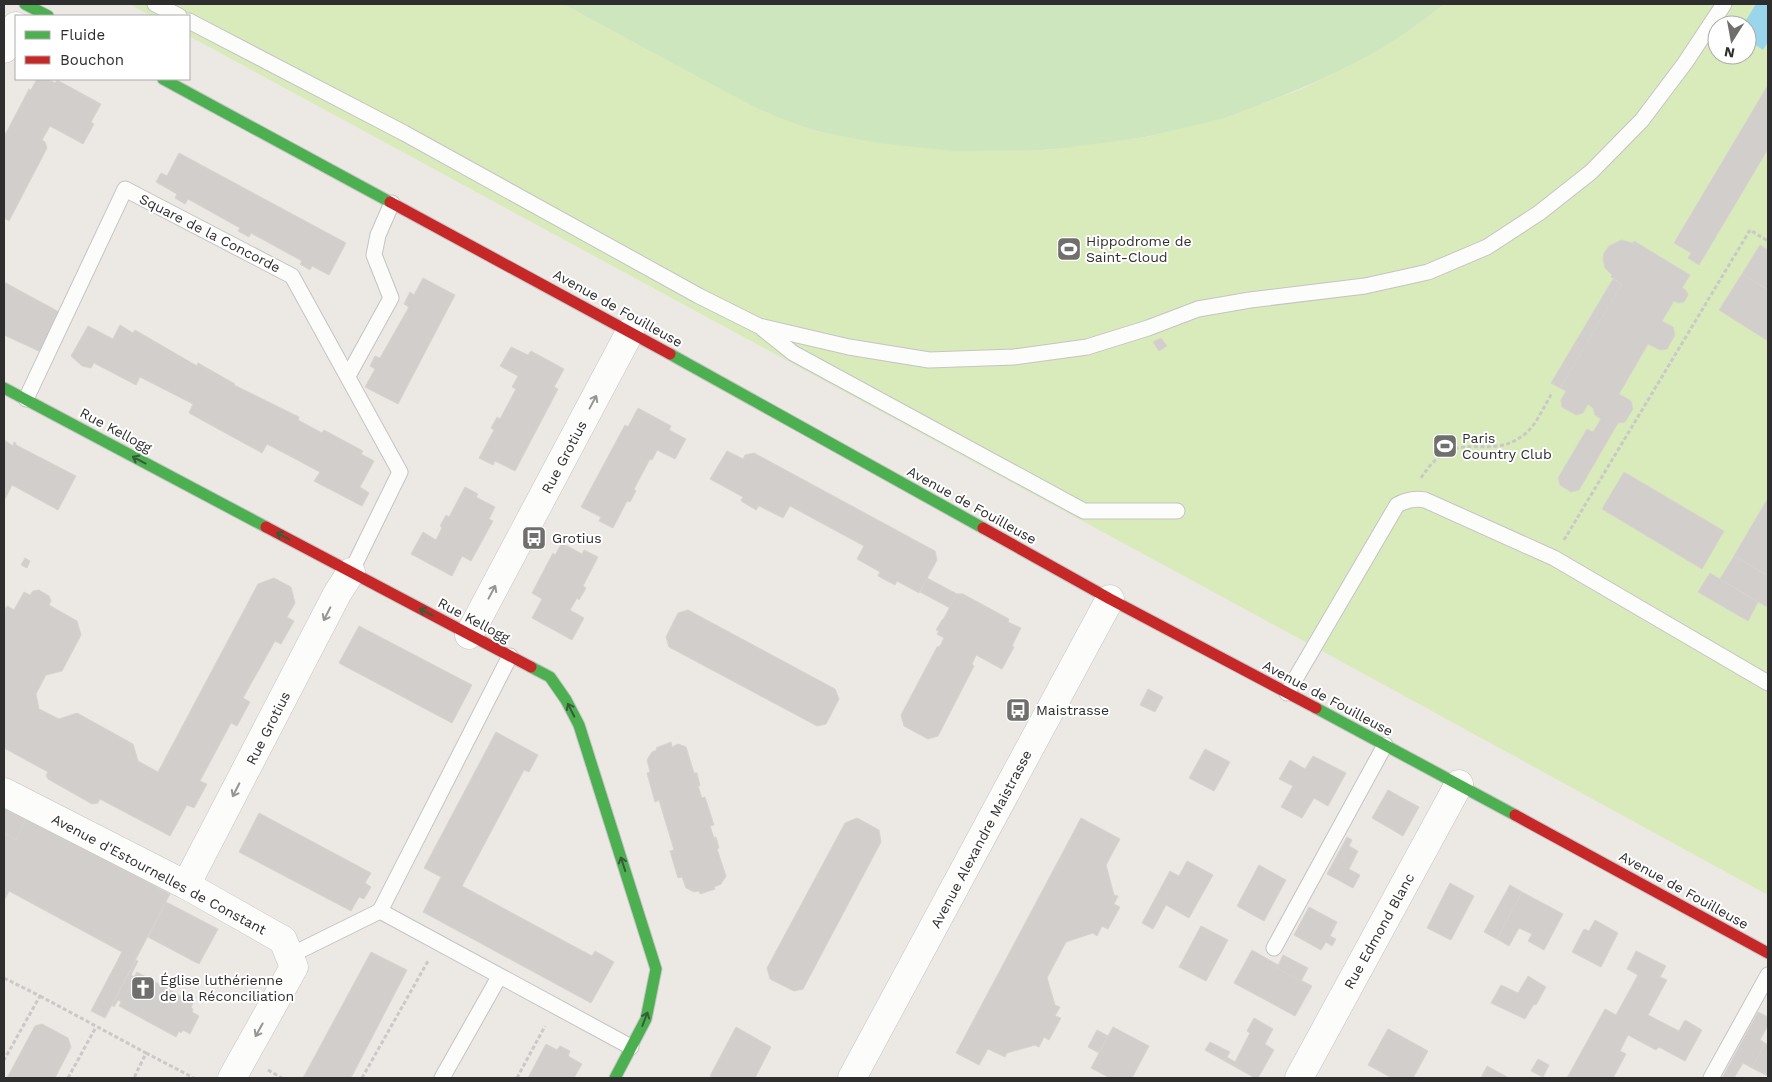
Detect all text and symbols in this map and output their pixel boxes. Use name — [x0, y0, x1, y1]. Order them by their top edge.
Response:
legend — [15, 15, 190, 80]
north arrow — [1707, 15, 1757, 65]
text: Fluide — [60, 26, 105, 44]
text: N — [1723, 44, 1736, 62]
text: Bouchon — [60, 51, 124, 69]
street label: Square de la Concorde — [137, 190, 283, 276]
place label: Hippodrome de Saint-Cloud — [1086, 233, 1192, 265]
sports icon: Hippodrome de Saint-Cloud — [1056, 236, 1082, 262]
street label: Avenue de Fouilleuse — [551, 266, 685, 350]
one-way arrow — [589, 395, 598, 410]
street label: Rue Kellogg — [77, 404, 155, 456]
street label: Rue Grotius — [538, 418, 590, 496]
place label: Paris Country Club — [1462, 430, 1552, 462]
sports icon: Paris Country Club — [1432, 433, 1458, 459]
one-way arrow — [132, 454, 147, 464]
street label: Avenue de Fouilleuse — [905, 463, 1039, 547]
bus stop icon: Grotius — [521, 525, 547, 551]
place label: Grotius — [552, 530, 602, 546]
one-way arrow — [275, 531, 290, 541]
one-way arrow — [487, 584, 497, 599]
street label: Rue Kellogg — [435, 594, 513, 646]
one-way arrow — [322, 607, 332, 622]
one-way arrow — [419, 607, 434, 616]
street label: Avenue de Fouilleuse — [1260, 657, 1396, 739]
street label: Rue Grotius — [243, 689, 293, 767]
bus stop icon: Maistrasse — [1005, 697, 1031, 723]
one-way arrow — [566, 702, 576, 717]
place label: Maistrasse — [1036, 702, 1109, 718]
street label: Avenue Alexandre Maistrasse — [927, 747, 1035, 931]
one-way arrow — [231, 782, 241, 797]
street label: Avenue d'Estournelles de Constant — [49, 810, 269, 938]
street label: Avenue de Fouilleuse — [1617, 848, 1751, 932]
one-way arrow — [618, 856, 627, 872]
street label: Rue Edmond Blanc — [1341, 870, 1418, 992]
place label: Église luthérienne de la Réconciliation — [160, 972, 294, 1004]
church icon: Église luthérienne de la Réconciliation — [130, 975, 156, 1001]
one-way arrow — [641, 1012, 650, 1027]
one-way arrow — [254, 1022, 264, 1037]

